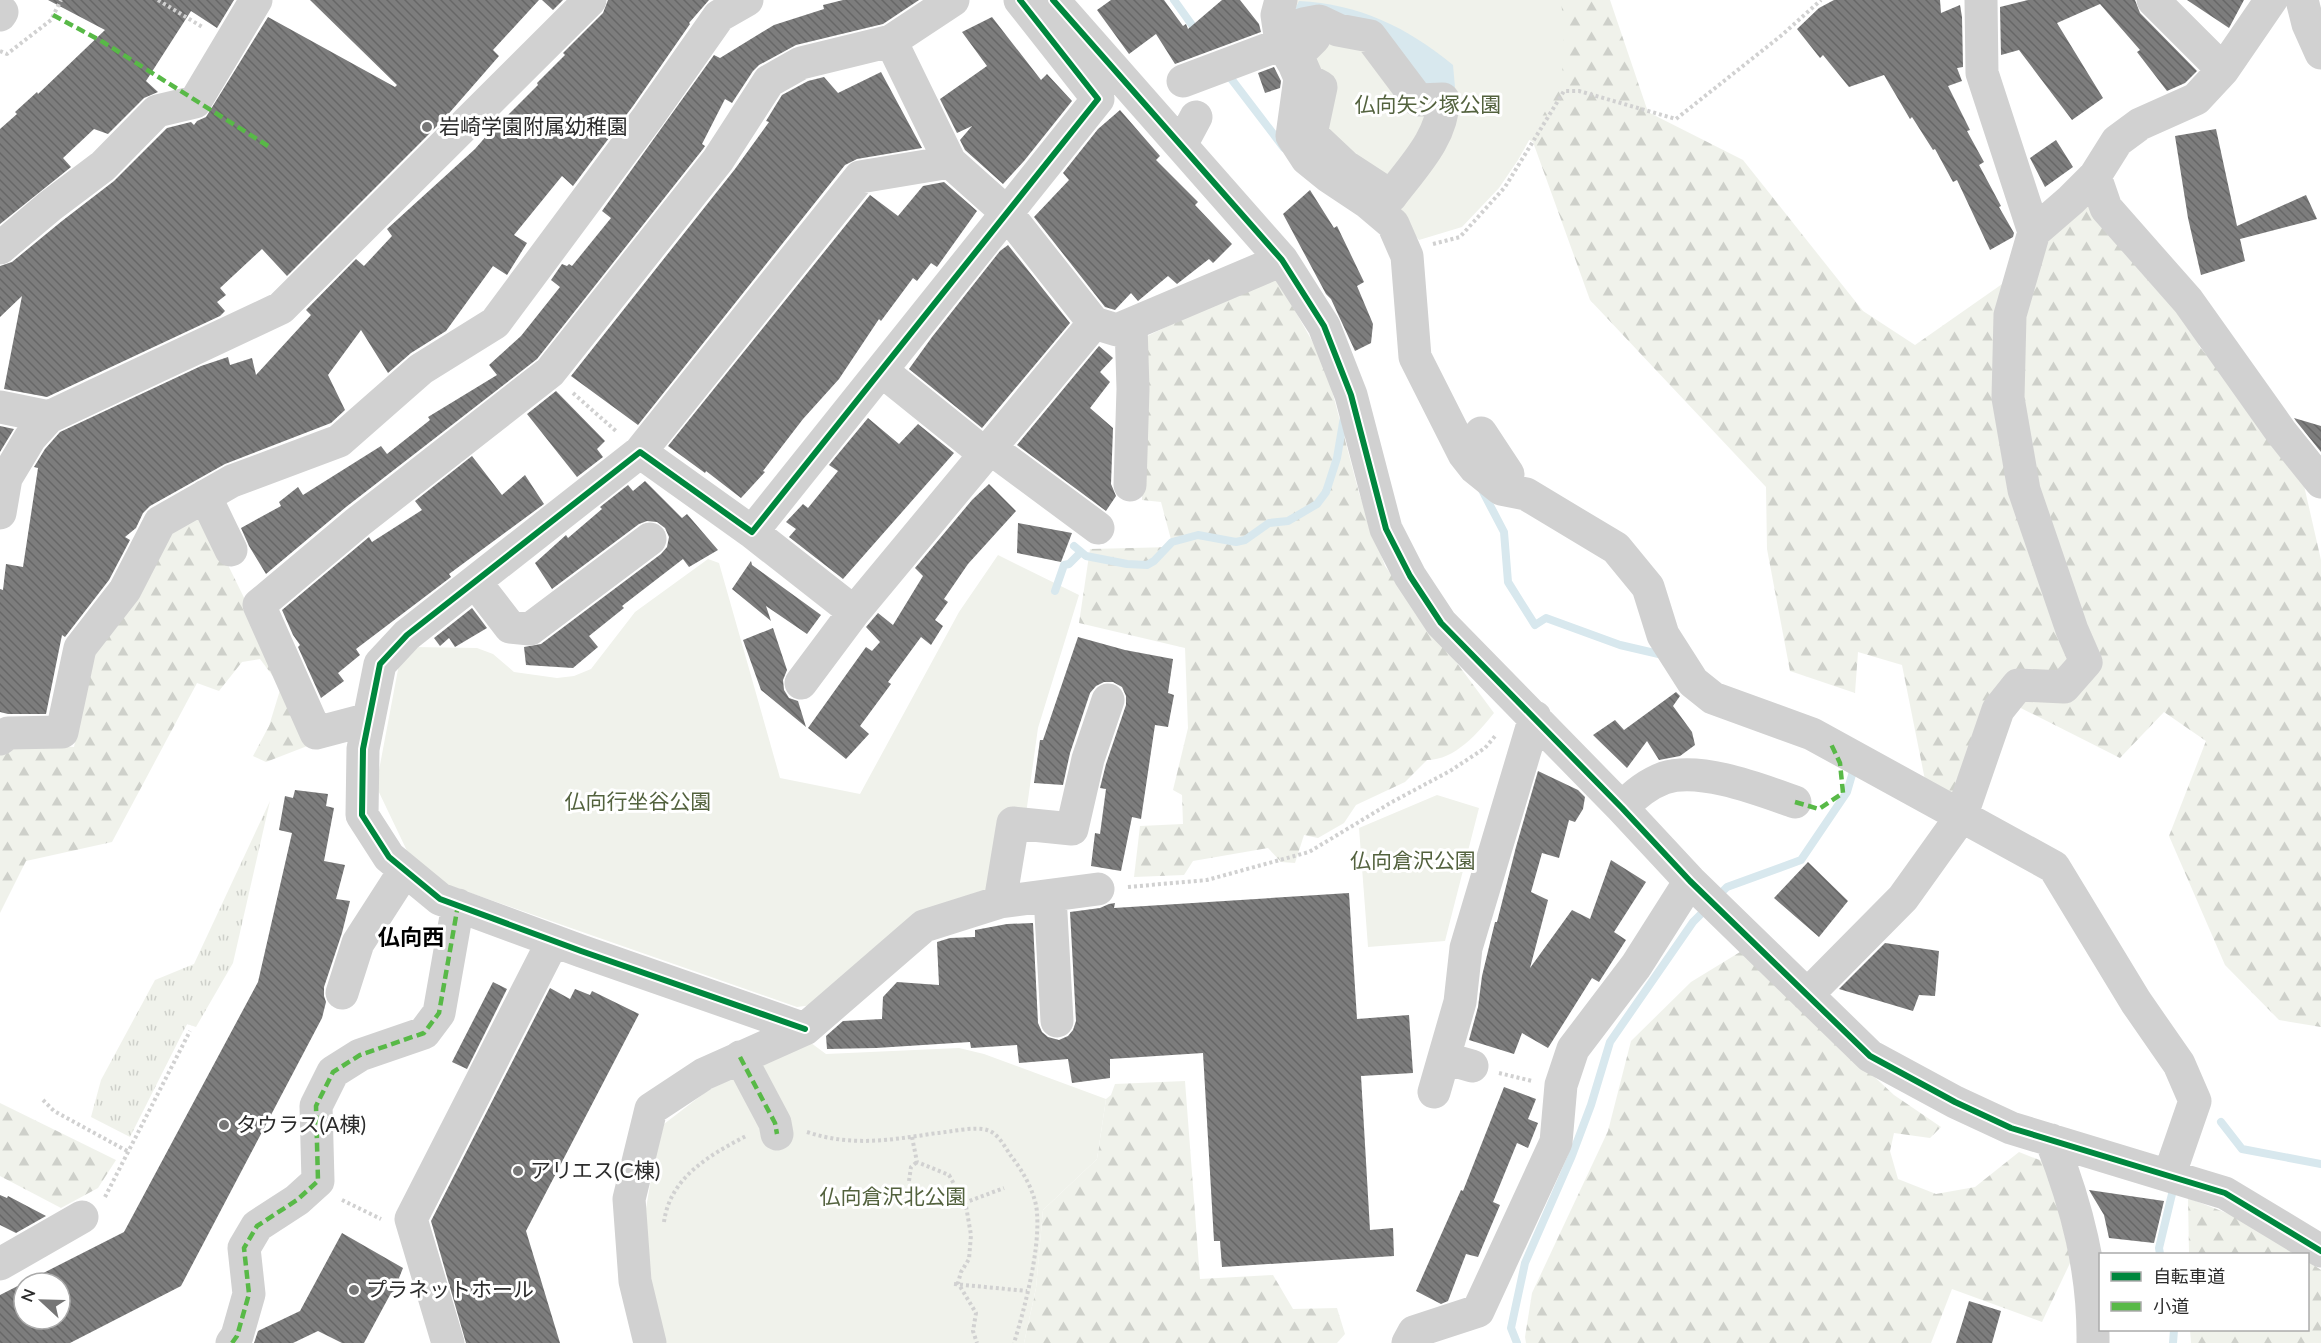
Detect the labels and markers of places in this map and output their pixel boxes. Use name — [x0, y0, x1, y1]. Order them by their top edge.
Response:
place label: 岩崎学園附属幼稚園 — [439, 113, 628, 138]
marker: 岩崎学園附属幼稚園 — [420, 120, 434, 134]
place label: タウラス(A棟) — [236, 1111, 366, 1136]
marker: タウラス(A棟) — [217, 1118, 231, 1132]
place label: アリエス(C棟) — [530, 1157, 660, 1182]
marker: アリエス(C棟) — [511, 1164, 525, 1178]
place label: プラネットホール — [366, 1276, 534, 1301]
marker: プラネットホール — [347, 1283, 361, 1297]

